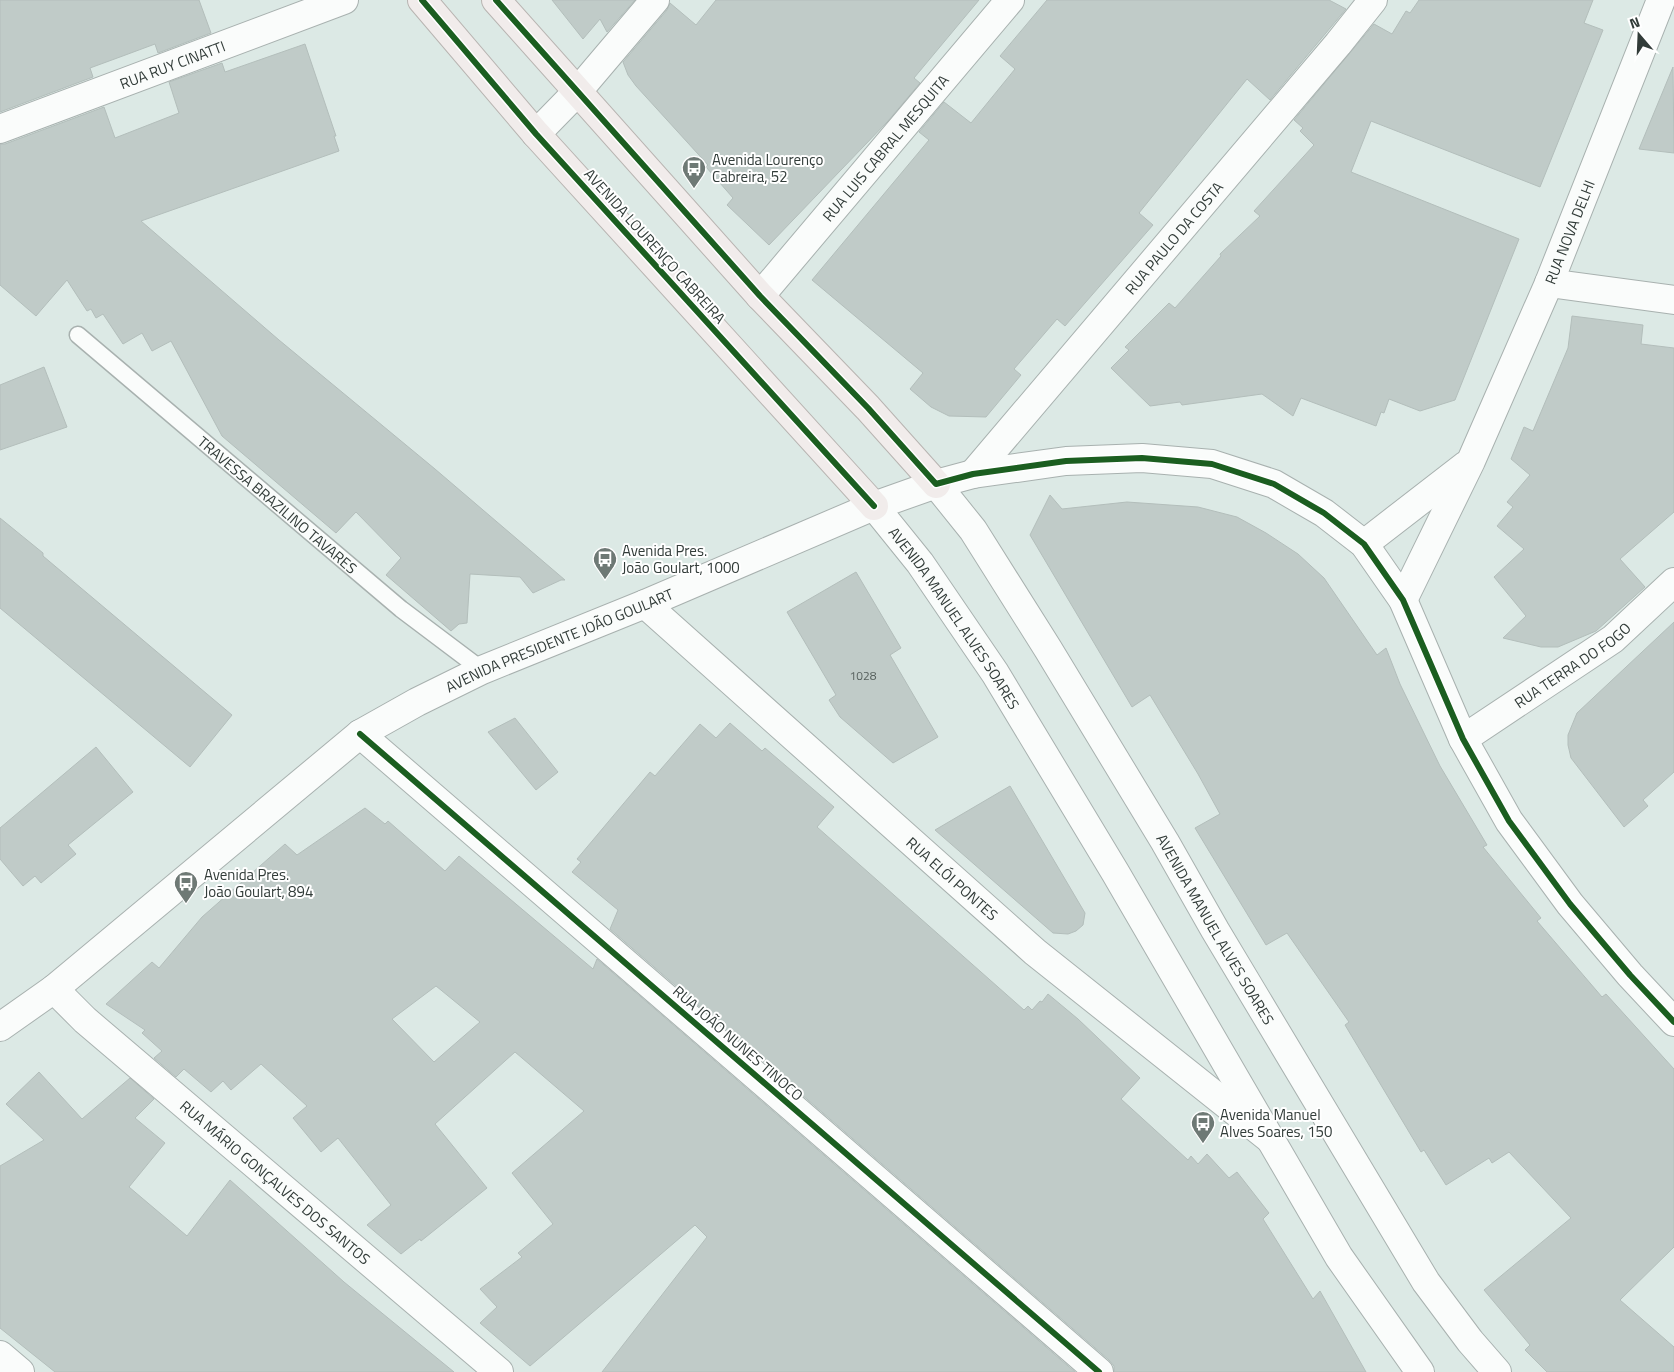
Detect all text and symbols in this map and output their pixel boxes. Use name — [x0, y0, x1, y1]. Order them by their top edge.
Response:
north arrow — [1614, 10, 1664, 60]
text: N — [1627, 11, 1643, 34]
street label: RUA RUY CINATTI — [116, 34, 228, 95]
street label: RUA LUIS CABRAL MESQUITA — [816, 69, 954, 226]
place label: Avenida Lourenço Cabreira, 52 — [712, 148, 824, 188]
bus stop icon: Avenida Lourenço Cabreira, 52 — [681, 155, 707, 189]
street label: AVENIDA LOURENÇO CABREIRA — [579, 163, 731, 329]
street label: RUA PAULO DA COSTA — [1119, 176, 1228, 299]
street label: RUA NOVA DELHI — [1538, 176, 1600, 288]
street label: TRAVESSA BRAZILINO TAVARES — [193, 430, 363, 579]
street label: AVENIDA MANUEL ALVES SOARES — [883, 522, 1026, 714]
place label: Avenida Pres. João Goulart, 1000 — [622, 539, 740, 579]
bus stop icon: Avenida Pres. João Goulart, 1000 — [592, 546, 618, 580]
street label: AVENIDA PRESIDENTE JOÃO GOULART — [441, 582, 677, 698]
street label: RUA TERRA DO FOGO — [1509, 617, 1636, 714]
house number: 1028 — [850, 666, 877, 685]
street label: AVENIDA MANUEL ALVES SOARES — [1151, 829, 1281, 1029]
street label: RUA ELÓI PONTES — [901, 831, 1004, 926]
place label: Avenida Pres. João Goulart, 894 — [204, 863, 313, 903]
bus stop icon: Avenida Pres. João Goulart, 894 — [173, 870, 199, 904]
street label: RUA JOÃO NUNES TINOCO — [668, 980, 808, 1106]
street label: RUA MÁRIO GONÇALVES DOS SANTOS — [175, 1094, 376, 1270]
place label: Avenida Manuel Alves Soares, 150 — [1220, 1103, 1332, 1143]
bus stop icon: Avenida Manuel Alves Soares, 150 — [1190, 1110, 1216, 1144]

